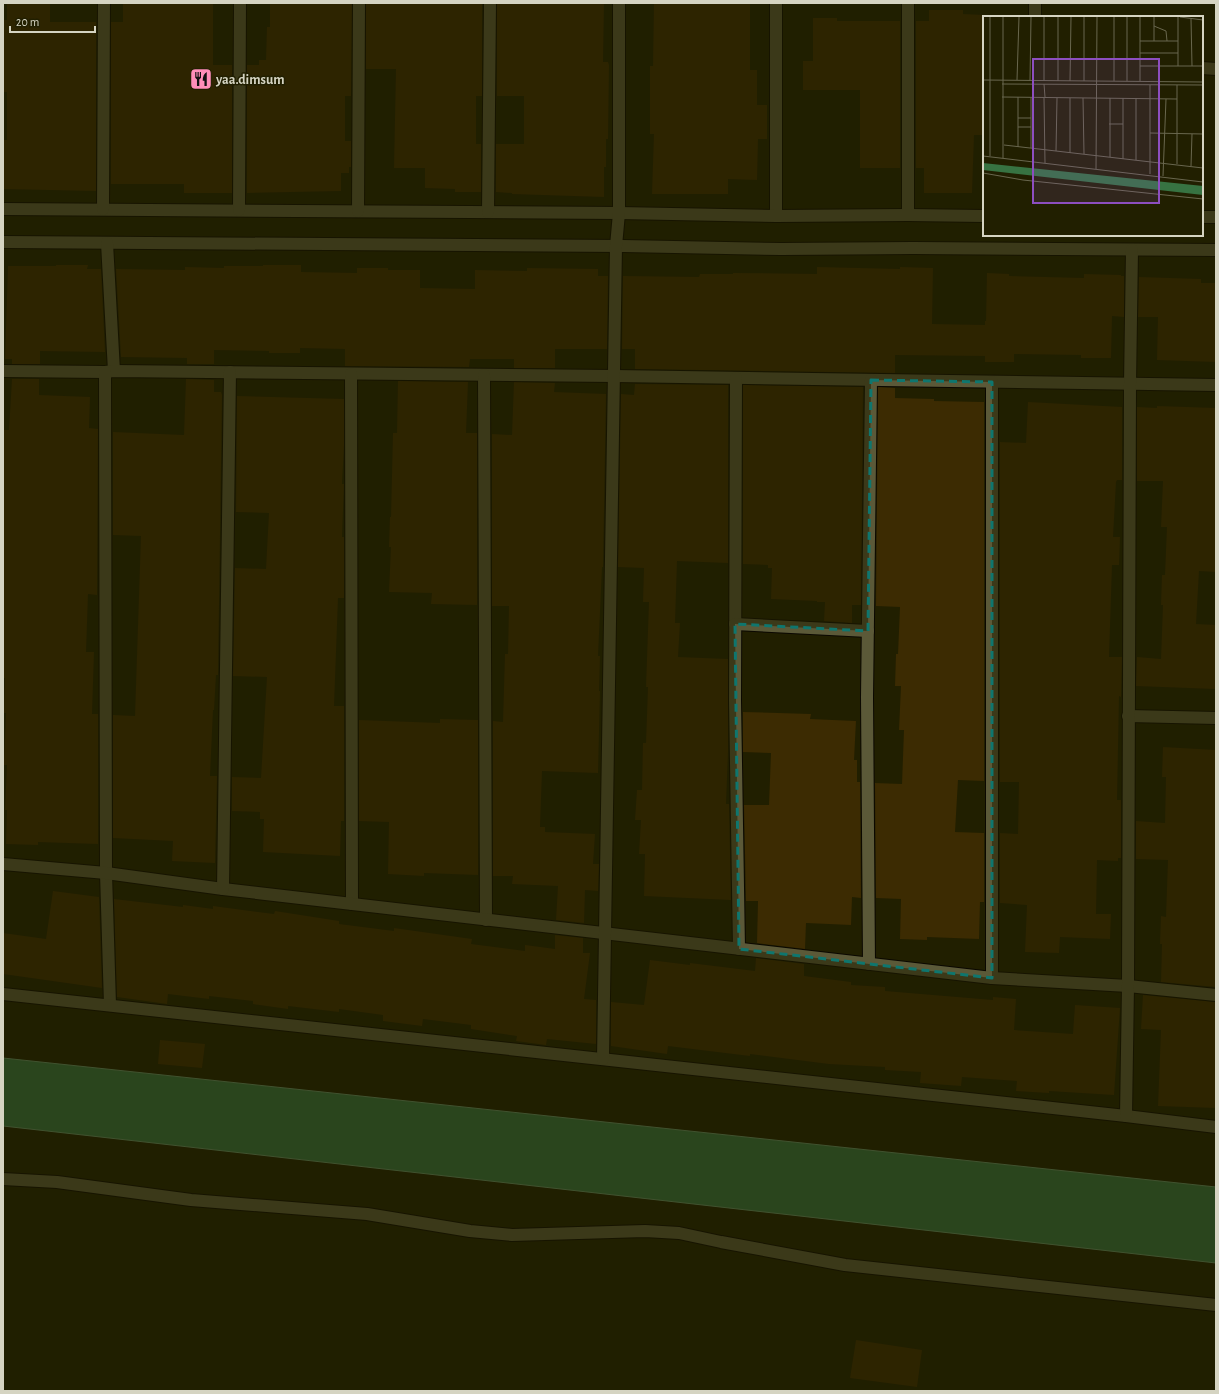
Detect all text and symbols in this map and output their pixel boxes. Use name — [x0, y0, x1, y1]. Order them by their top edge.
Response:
scale bar — [10, 8, 95, 34]
text: 20 m — [16, 16, 39, 28]
inset map — [983, 16, 1203, 236]
restaurant icon: yaa.dimsum — [188, 66, 214, 92]
place label: yaa.dimsum — [215, 73, 284, 87]

